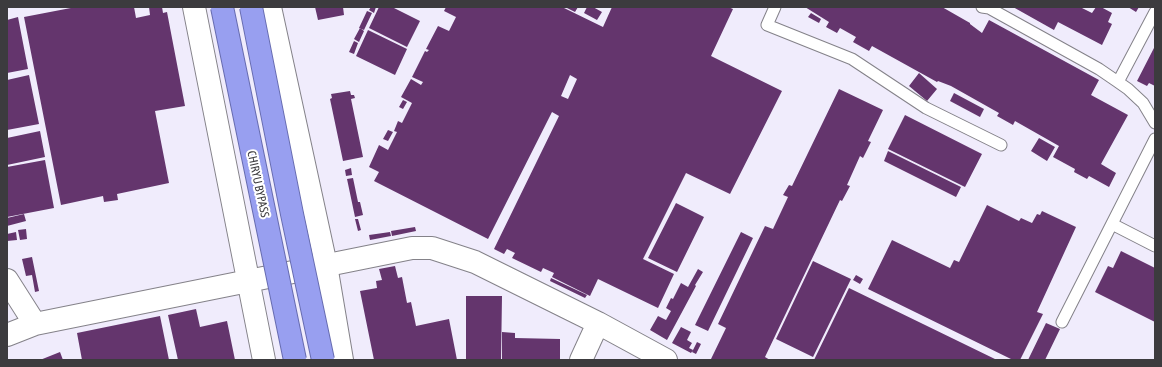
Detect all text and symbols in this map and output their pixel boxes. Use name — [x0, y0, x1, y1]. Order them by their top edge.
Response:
street label: CHIRYU BYPASS — [244, 149, 272, 219]

